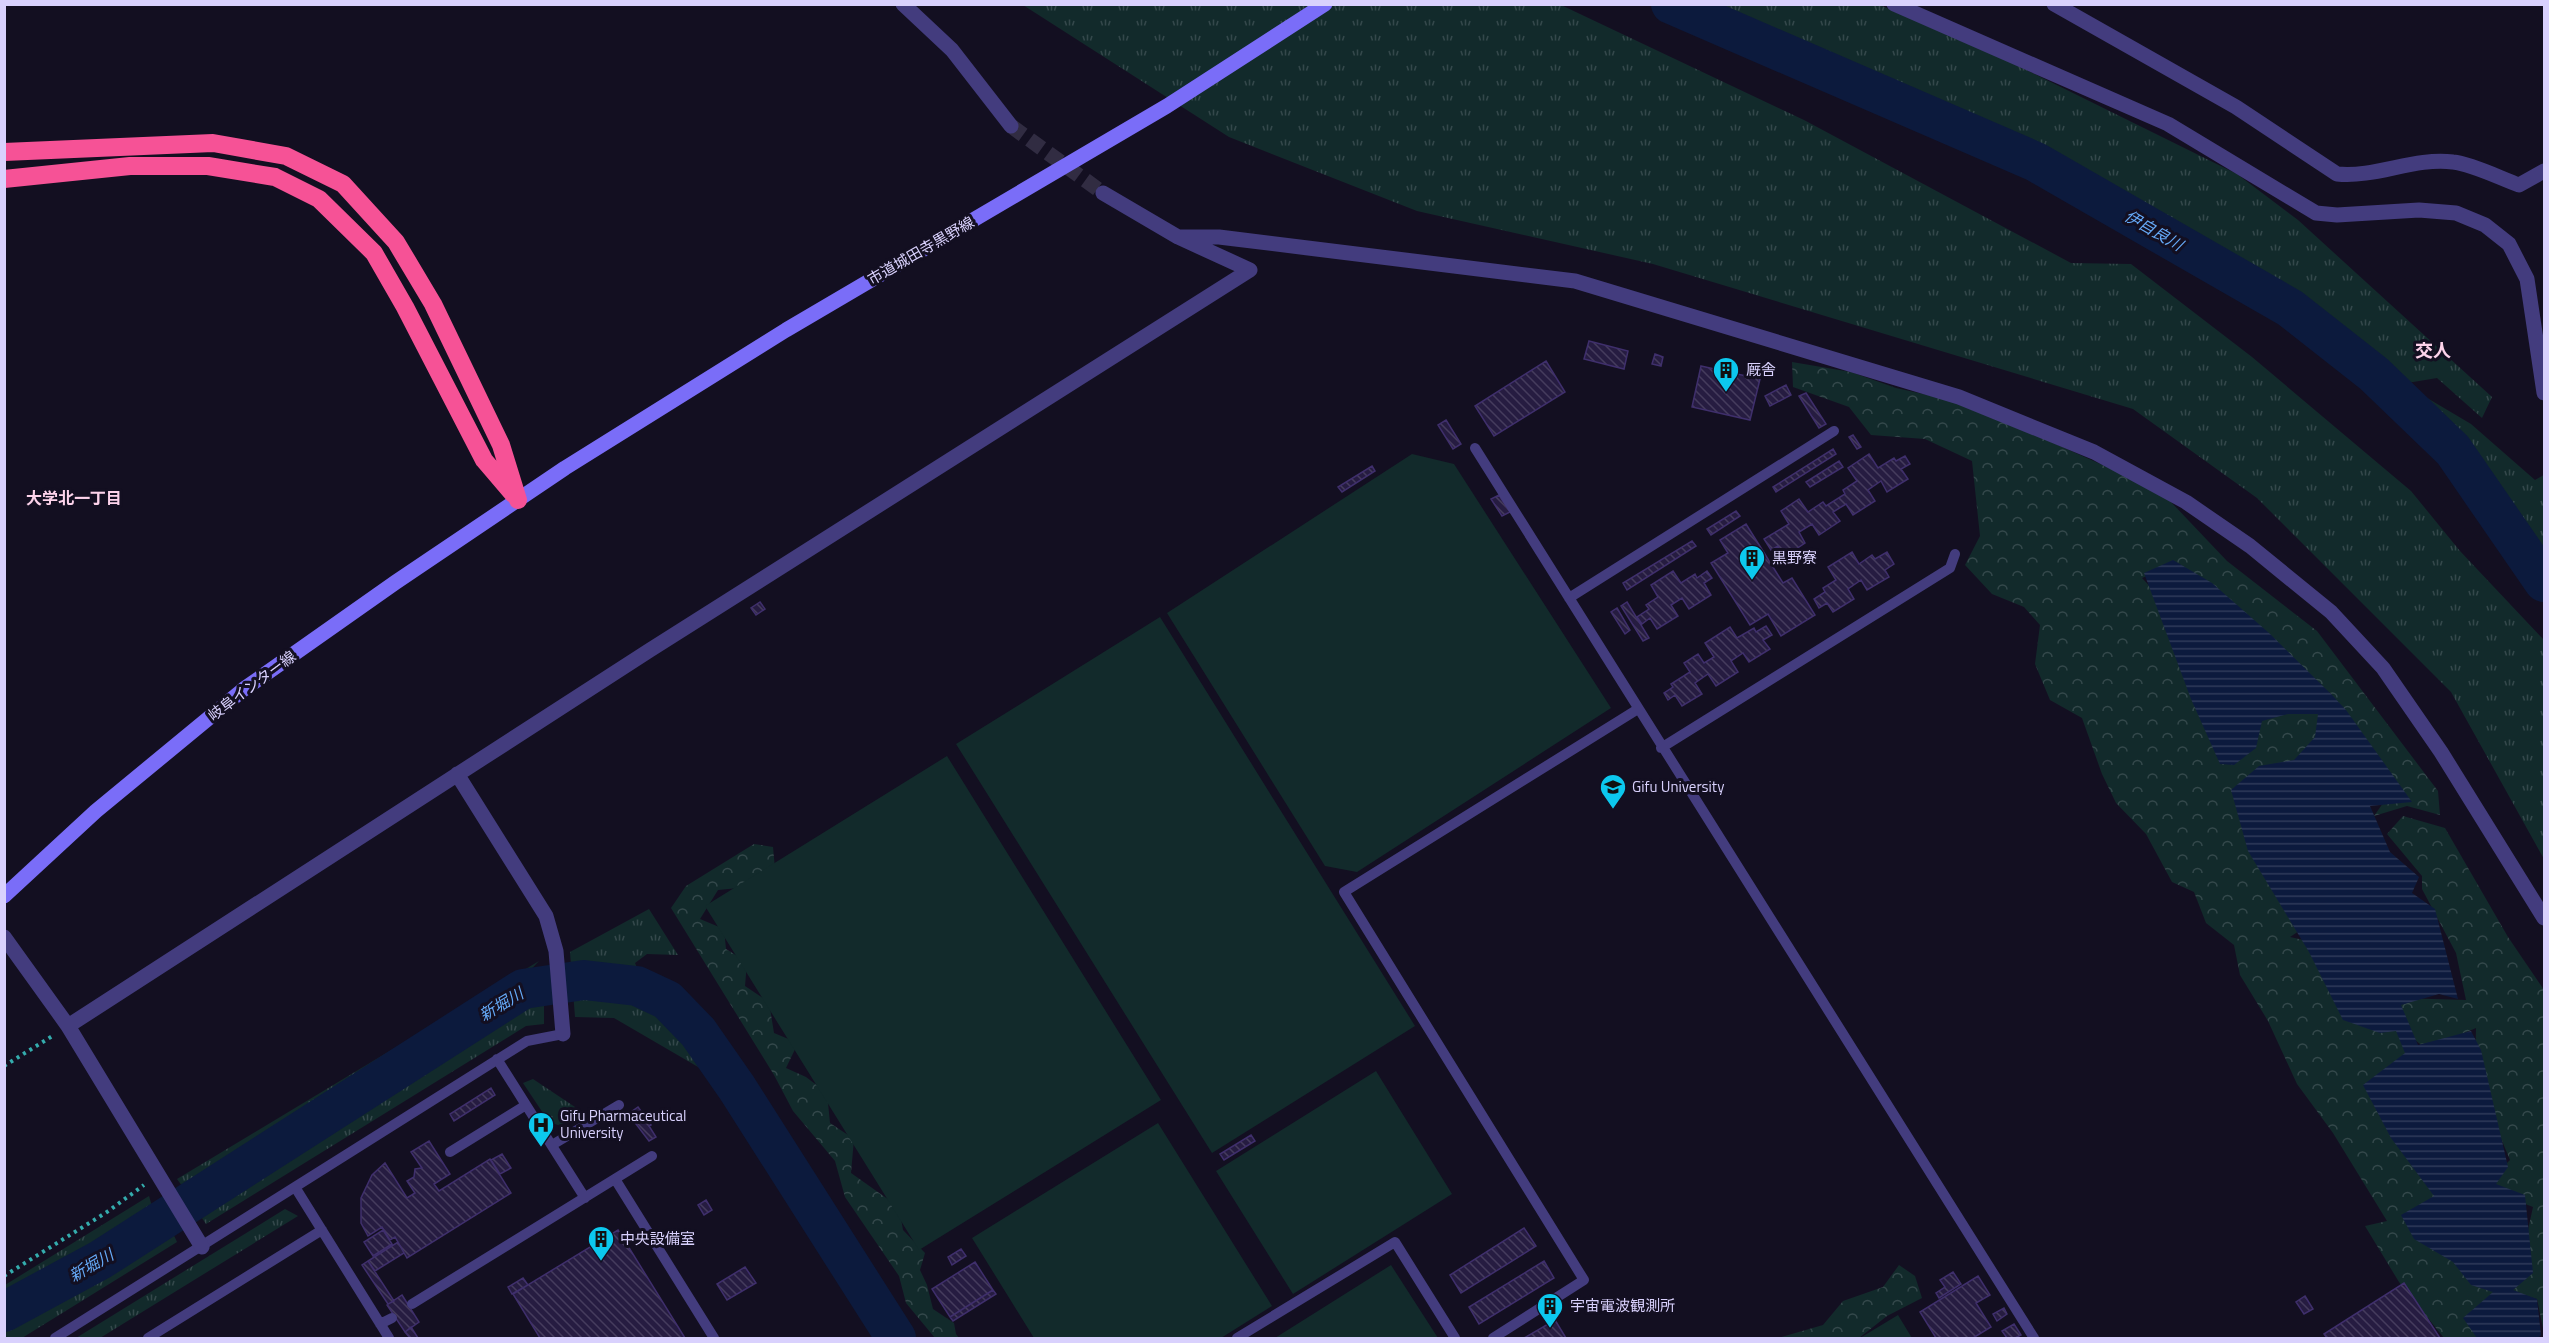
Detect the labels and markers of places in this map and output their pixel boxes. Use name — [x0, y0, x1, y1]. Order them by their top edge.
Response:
building icon: 厩舎 — [1711, 355, 1741, 393]
place label: 厩舎 — [1746, 358, 1776, 381]
building icon: 黒野寮 — [1737, 543, 1767, 581]
place label: 黒野寮 — [1772, 546, 1817, 569]
school or university icon: Gifu University — [1598, 772, 1628, 810]
place label: Gifu University — [1632, 775, 1724, 798]
place label: Gifu Pharmaceutical University — [560, 1104, 687, 1144]
hospital icon: Gifu Pharmaceutical University — [526, 1110, 556, 1148]
building icon: 中央設備室 — [586, 1224, 616, 1262]
place label: 中央設備室 — [620, 1227, 695, 1250]
building icon: 宇宙電波観測所 — [1535, 1291, 1565, 1329]
place label: 宇宙電波観測所 — [1570, 1294, 1675, 1317]

